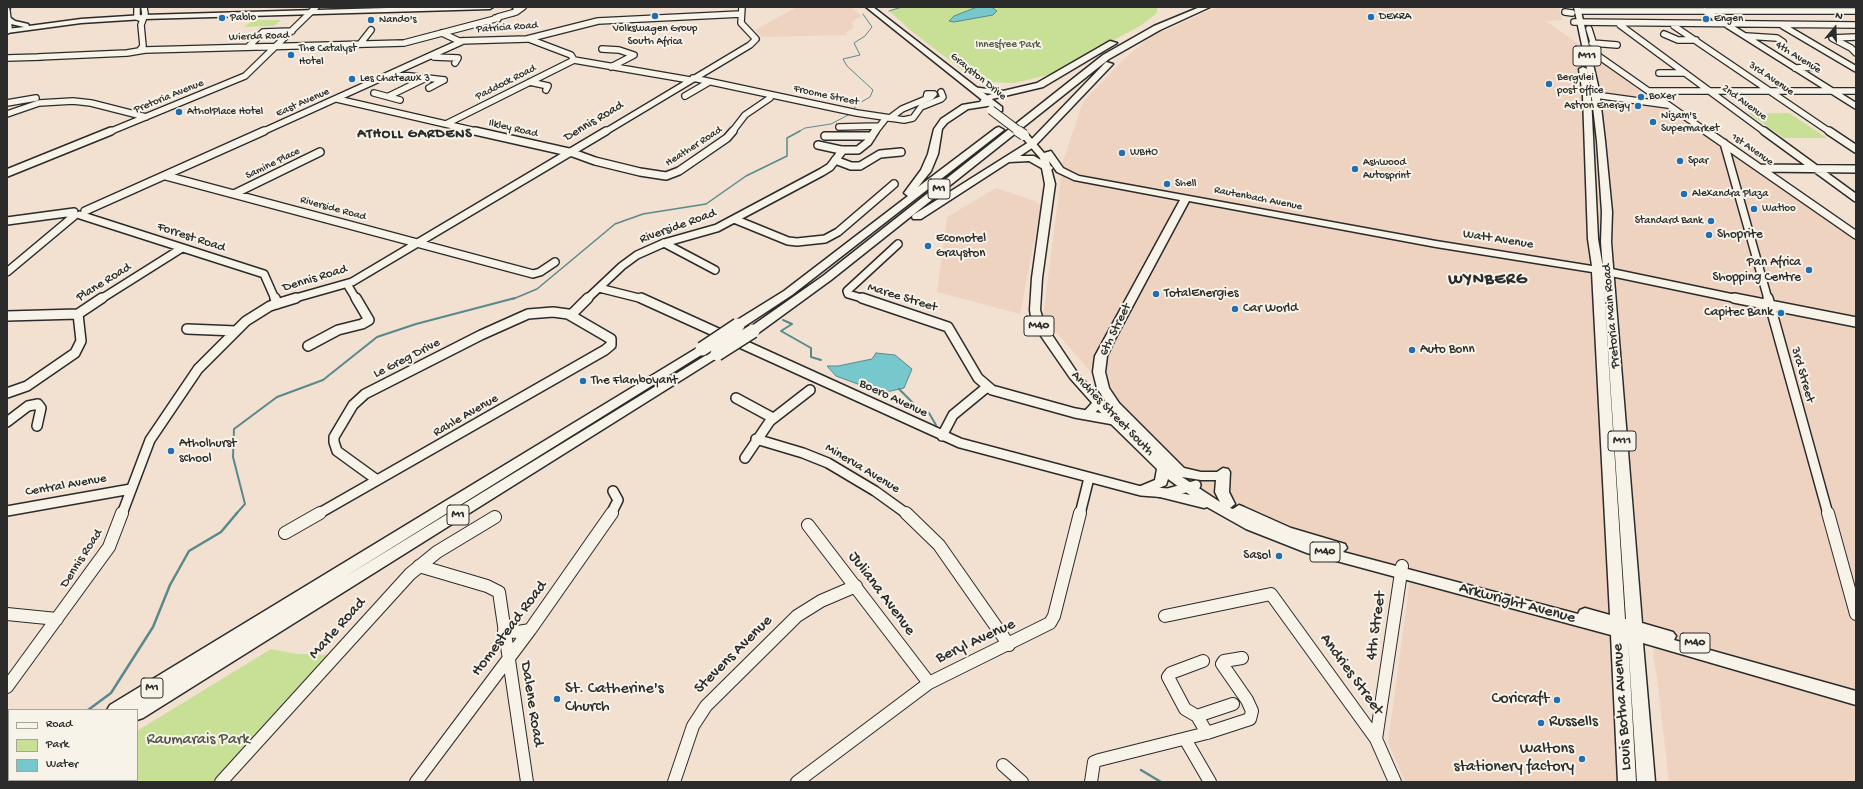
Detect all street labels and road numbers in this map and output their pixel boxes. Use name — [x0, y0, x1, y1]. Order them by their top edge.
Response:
street label: Patricia Road — [476, 19, 538, 37]
street label: Wierda Road — [229, 29, 289, 45]
street label: 4th Avenue — [1773, 39, 1823, 77]
road number: M11 — [1573, 46, 1601, 66]
street label: Grayston Drive — [947, 50, 1009, 104]
street label: 3rd Avenue — [1746, 59, 1796, 99]
street label: Paddock Road — [474, 62, 538, 104]
street label: Pretoria Avenue — [132, 77, 206, 117]
street label: 2nd Avenue — [1719, 82, 1769, 124]
street label: Froome Street — [792, 83, 860, 109]
street label: East Avenue — [274, 85, 332, 121]
street label: Dennis Road — [561, 98, 627, 146]
street label: Ilkley Road — [487, 117, 539, 141]
street label: Heather Road — [663, 124, 725, 170]
street label: 1st Avenue — [1728, 131, 1776, 169]
street label: Samine Place — [244, 145, 302, 183]
road number: M1 — [928, 179, 950, 199]
street label: Rautenbach Avenue — [1213, 184, 1303, 214]
street label: Riverside Road — [299, 194, 367, 224]
street label: Riverside Road — [638, 206, 718, 248]
street label: Forrest Road — [155, 220, 227, 256]
street label: Watt Avenue — [1462, 227, 1534, 253]
street label: Plane Road — [74, 260, 134, 306]
street label: Dennis Road — [281, 262, 349, 296]
street label: Pretoria Main Road — [1600, 263, 1624, 369]
street label: Maree Street — [865, 280, 939, 316]
street label: 6th Street — [1097, 301, 1135, 359]
road number: M40 — [1024, 316, 1054, 336]
street label: Le Greg Drive — [371, 336, 443, 382]
street label: 3rd Street — [1787, 346, 1817, 404]
street label: Andries Street South — [1067, 368, 1157, 460]
street label: Boero Avenue — [856, 376, 930, 422]
street label: Rahle Avenue — [431, 391, 501, 441]
road number: M11 — [1608, 431, 1636, 451]
street label: Minerva Avenue — [822, 441, 902, 497]
street label: Central Avenue — [24, 471, 108, 501]
road number: M1 — [447, 505, 469, 525]
street label: Dennis Road — [57, 527, 107, 591]
road number: M40 — [1310, 542, 1340, 562]
street label: Juliana Avenue — [843, 548, 919, 640]
street label: Homestead Road — [468, 577, 552, 681]
street label: Arkwright Avenue — [1457, 579, 1577, 629]
street label: 4th Street — [1363, 590, 1391, 662]
street label: Marle Road — [305, 594, 371, 664]
street label: Stevens Avenue — [691, 612, 777, 698]
street label: Beryl Avenue — [933, 615, 1019, 669]
street label: Andries Street — [1315, 630, 1387, 720]
road number: M40 — [1680, 633, 1710, 653]
street label: Louis Botha Avenue — [1609, 643, 1637, 771]
street label: Dalene Road — [515, 660, 547, 748]
road number: M1 — [141, 678, 163, 698]

